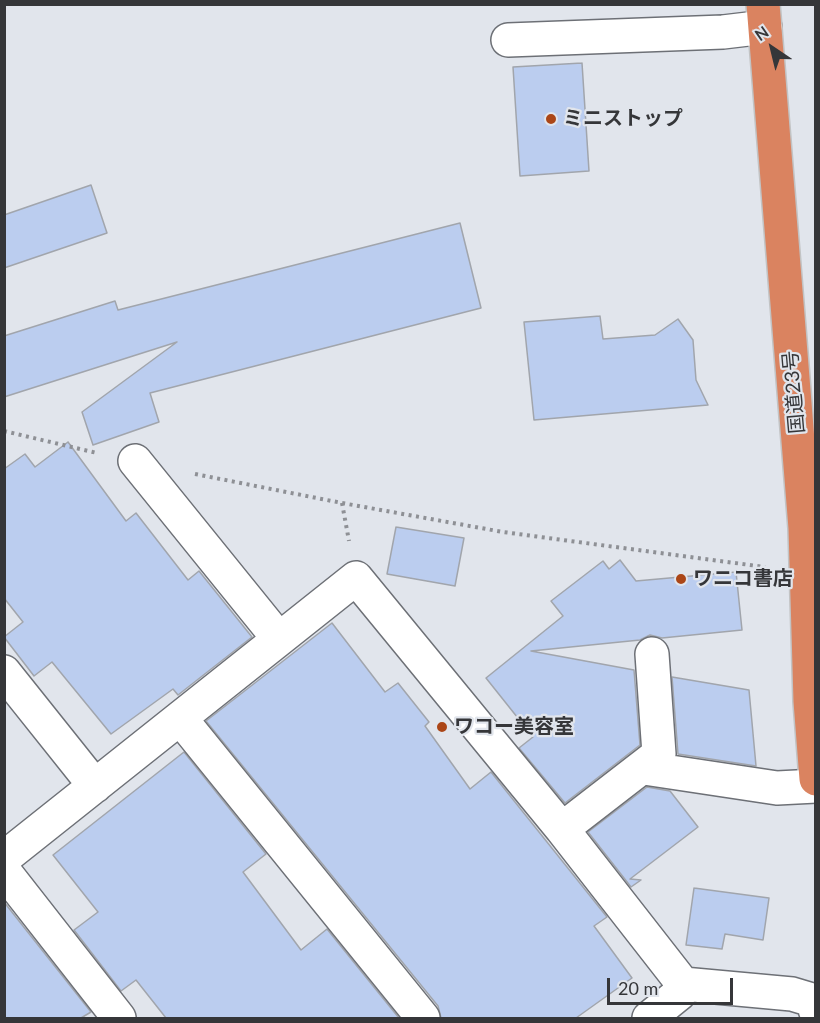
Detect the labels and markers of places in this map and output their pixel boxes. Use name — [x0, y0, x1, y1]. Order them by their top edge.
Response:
place label: ミニストップ — [563, 107, 683, 131]
marker: ミニストップ — [544, 112, 558, 126]
place label: ワニコ書店 — [693, 567, 793, 591]
marker: ワニコ書店 — [674, 572, 688, 586]
place label: ワコー美容室 — [454, 715, 574, 739]
marker: ワコー美容室 — [435, 720, 449, 734]

